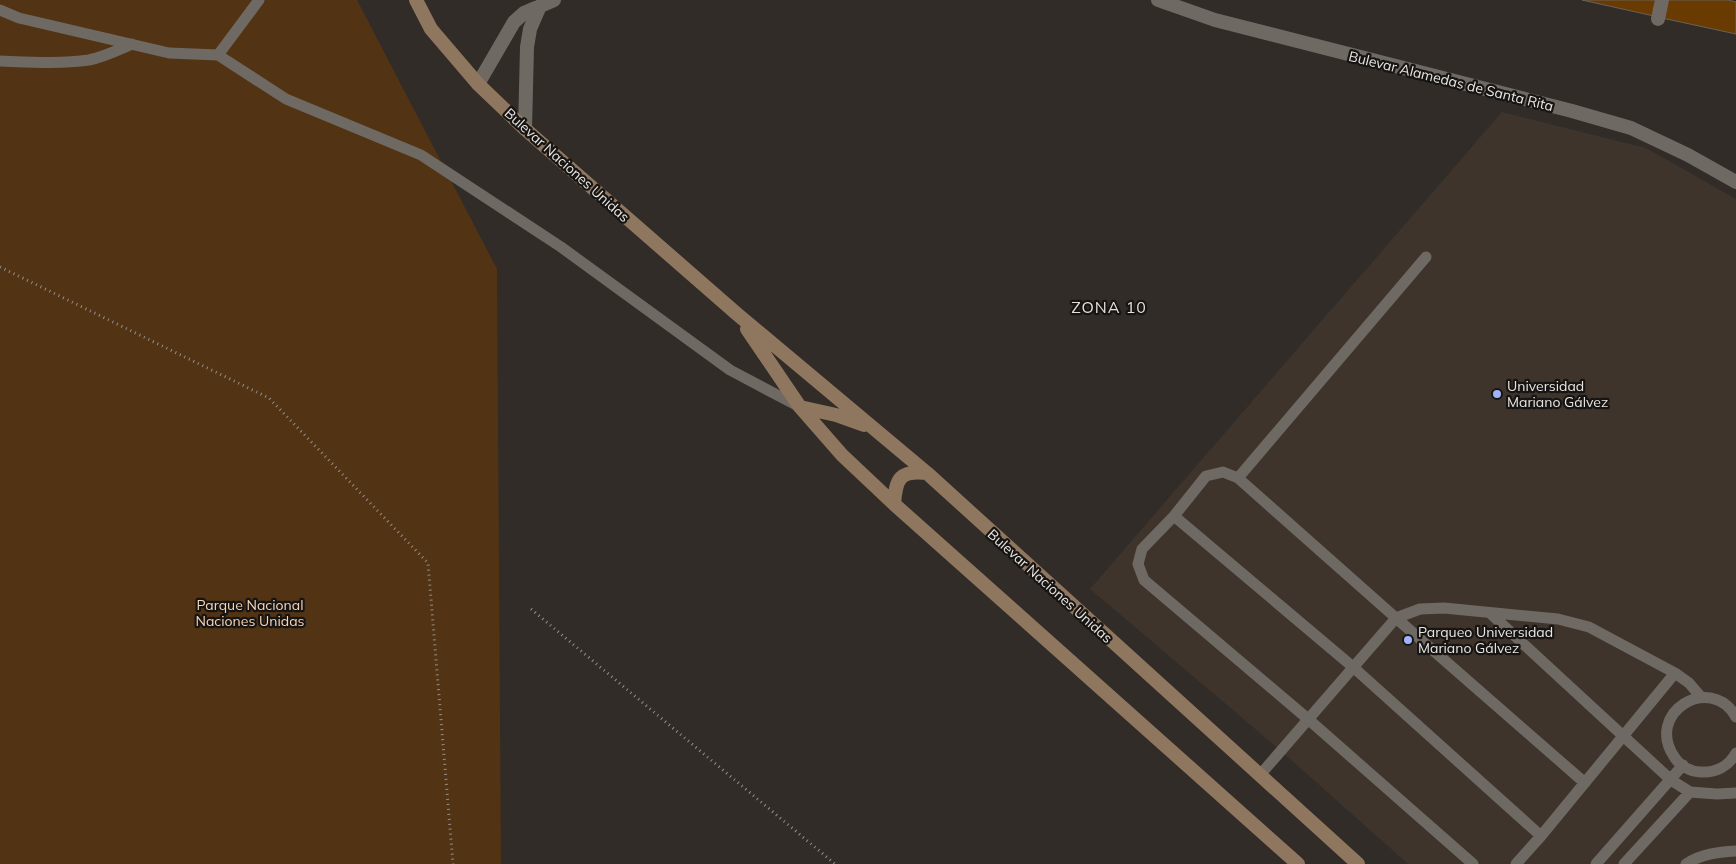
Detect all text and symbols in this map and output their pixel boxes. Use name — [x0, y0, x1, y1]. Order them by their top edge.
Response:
street label: Bulevar Alamedas de Santa Rita — [1347, 47, 1555, 115]
street label: Bulevar Naciones Unidas — [501, 104, 633, 226]
district label: ZONA 10 — [1071, 297, 1147, 317]
place label: Universidad Mariano Gálvez — [1507, 377, 1608, 411]
marker: Universidad Mariano Gálvez — [1491, 388, 1503, 400]
street label: Bulevar Naciones Unidas — [984, 525, 1116, 647]
park label: Parque Nacional Naciones Unidas — [195, 596, 305, 630]
place label: Parqueo Universidad Mariano Gálvez — [1418, 623, 1553, 657]
marker: Parqueo Universidad Mariano Gálvez — [1402, 634, 1414, 646]

